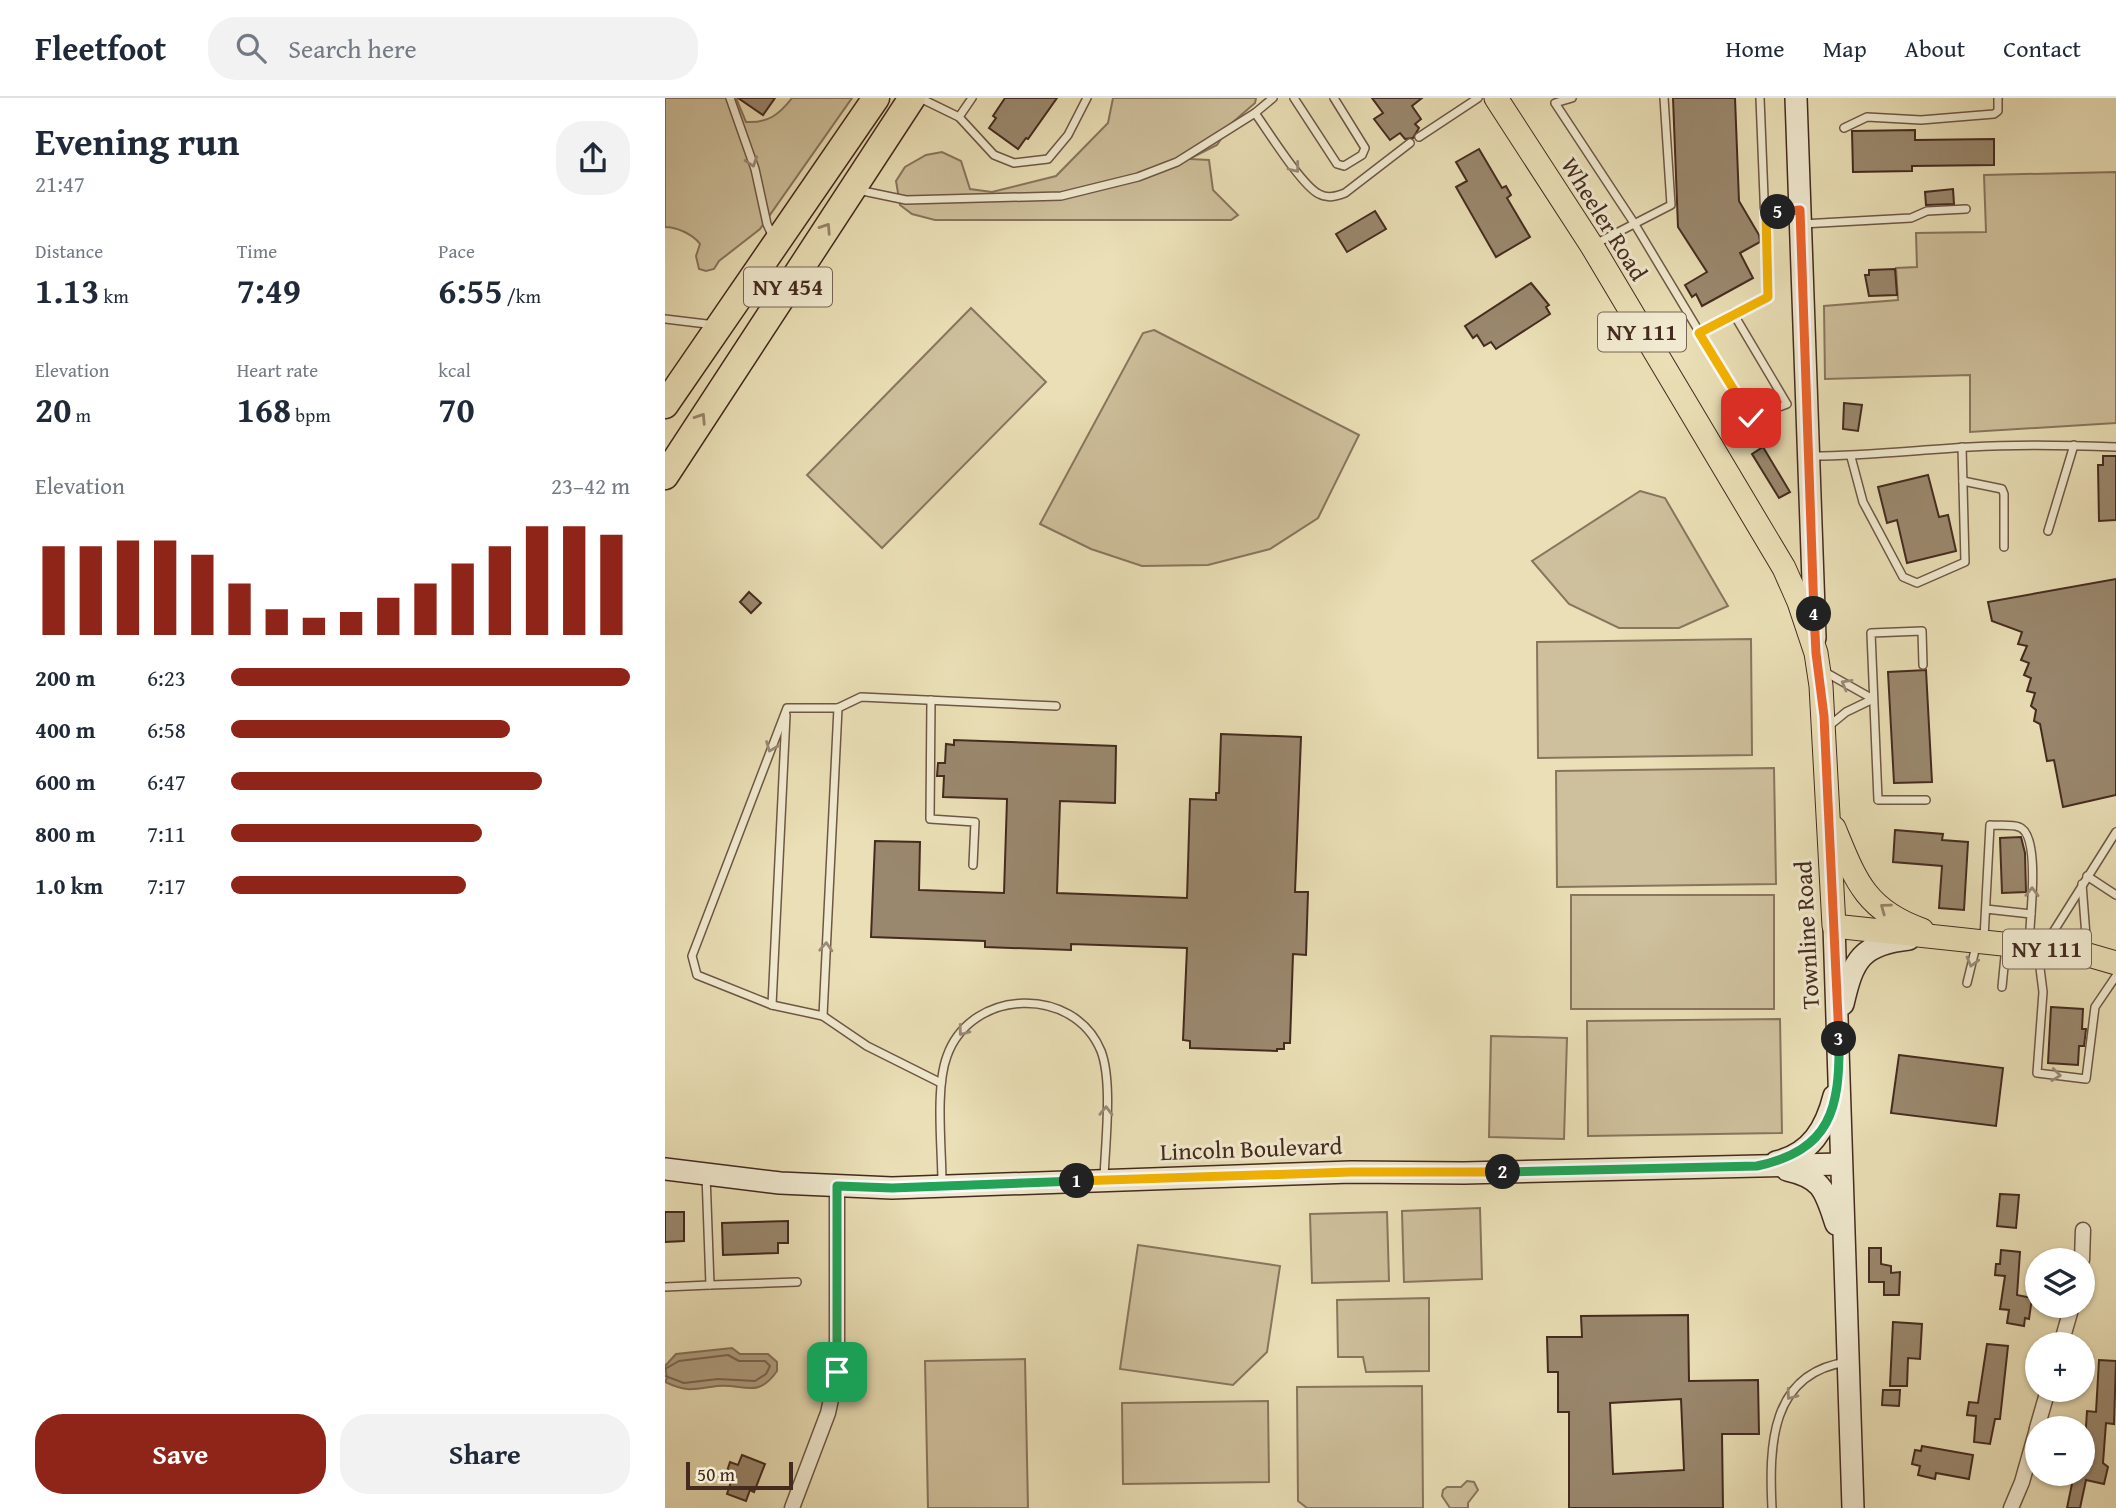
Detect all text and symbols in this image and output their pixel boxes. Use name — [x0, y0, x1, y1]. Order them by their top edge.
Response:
search box — [208, 17, 698, 80]
text: Fleetfoot — [35, 24, 166, 72]
icon: search — [232, 29, 270, 67]
text: Search here — [288, 29, 417, 68]
text: Home — [1726, 31, 1785, 66]
text: Map — [1823, 31, 1867, 66]
text: About — [1905, 31, 1965, 66]
text: Contact — [2003, 31, 2081, 66]
text: Evening run — [35, 113, 239, 169]
button: share — [556, 121, 630, 195]
street label: Wheeler Road — [1553, 150, 1656, 287]
one-way arrow — [744, 156, 759, 168]
one-way arrow — [1287, 160, 1300, 173]
text: 21:47 — [35, 167, 85, 200]
pin: 5 — [1761, 194, 1795, 230]
text: 5 — [1773, 197, 1782, 225]
one-way arrow — [818, 223, 831, 236]
text: Distance — [35, 237, 103, 265]
text: Time — [237, 237, 277, 265]
text: Pace — [438, 237, 475, 265]
text: 1.13 — [35, 265, 99, 316]
text: 7:49 — [237, 265, 301, 316]
text: 6:55 — [438, 265, 503, 316]
road number: NY 454 — [744, 268, 832, 306]
text: km — [99, 282, 129, 310]
text: /km — [503, 282, 541, 310]
road number: NY 111 — [1598, 313, 1686, 352]
text: Elevation — [35, 356, 109, 384]
text: Heart rate — [237, 356, 318, 384]
text: kcal — [438, 356, 471, 384]
text: 20 — [35, 384, 71, 435]
text: 168 — [237, 384, 291, 435]
text: 70 — [438, 384, 475, 435]
pin — [1721, 388, 1781, 448]
icon: check — [1732, 399, 1770, 437]
text: m — [71, 401, 91, 429]
text: bpm — [291, 401, 331, 429]
one-way arrow — [693, 413, 706, 426]
text: Elevation — [35, 469, 125, 502]
text: 23–42 m — [551, 469, 630, 502]
pin: 4 — [1797, 596, 1831, 632]
text: 4 — [1809, 599, 1818, 627]
text: 200 m — [35, 661, 96, 694]
text: 6:23 — [147, 661, 186, 694]
one-way arrow — [1840, 679, 1853, 692]
text: 400 m — [35, 713, 96, 746]
text: 6:58 — [147, 713, 186, 746]
one-way arrow — [766, 740, 780, 752]
text: 600 m — [35, 765, 96, 798]
text: 6:47 — [147, 765, 186, 798]
text: 800 m — [35, 817, 96, 850]
text: 7:11 — [147, 817, 186, 850]
street label: Townline Road — [1785, 860, 1828, 1010]
text: 1.0 km — [35, 869, 103, 902]
text: 7:17 — [147, 869, 186, 902]
one-way arrow — [2024, 886, 2040, 896]
one-way arrow — [1880, 904, 1893, 916]
road number: NY 111 — [2003, 930, 2091, 968]
one-way arrow — [819, 942, 834, 953]
one-way arrow — [1966, 956, 1980, 968]
pin: 3 — [1821, 1021, 1857, 1056]
one-way arrow — [959, 1023, 971, 1035]
text: 3 — [1834, 1024, 1843, 1052]
one-way arrow — [2050, 1068, 2062, 1083]
one-way arrow — [1098, 1106, 1113, 1117]
street label: Lincoln Boulevard — [1159, 1128, 1343, 1169]
pin: 2 — [1485, 1154, 1521, 1190]
text: 2 — [1498, 1157, 1507, 1185]
pin: 1 — [1059, 1164, 1095, 1198]
text: 1 — [1072, 1166, 1081, 1194]
map controls — [2025, 1248, 2095, 1486]
button: layers — [2025, 1248, 2095, 1318]
button: + — [2025, 1332, 2095, 1402]
pin — [807, 1342, 867, 1402]
icon: arrive — [818, 1353, 856, 1391]
one-way arrow — [1787, 1387, 1799, 1400]
button: Save — [35, 1414, 326, 1494]
button: Share — [340, 1414, 630, 1494]
button: − — [2025, 1416, 2095, 1486]
scale bar — [686, 1459, 793, 1491]
text: 50 m — [697, 1460, 735, 1488]

